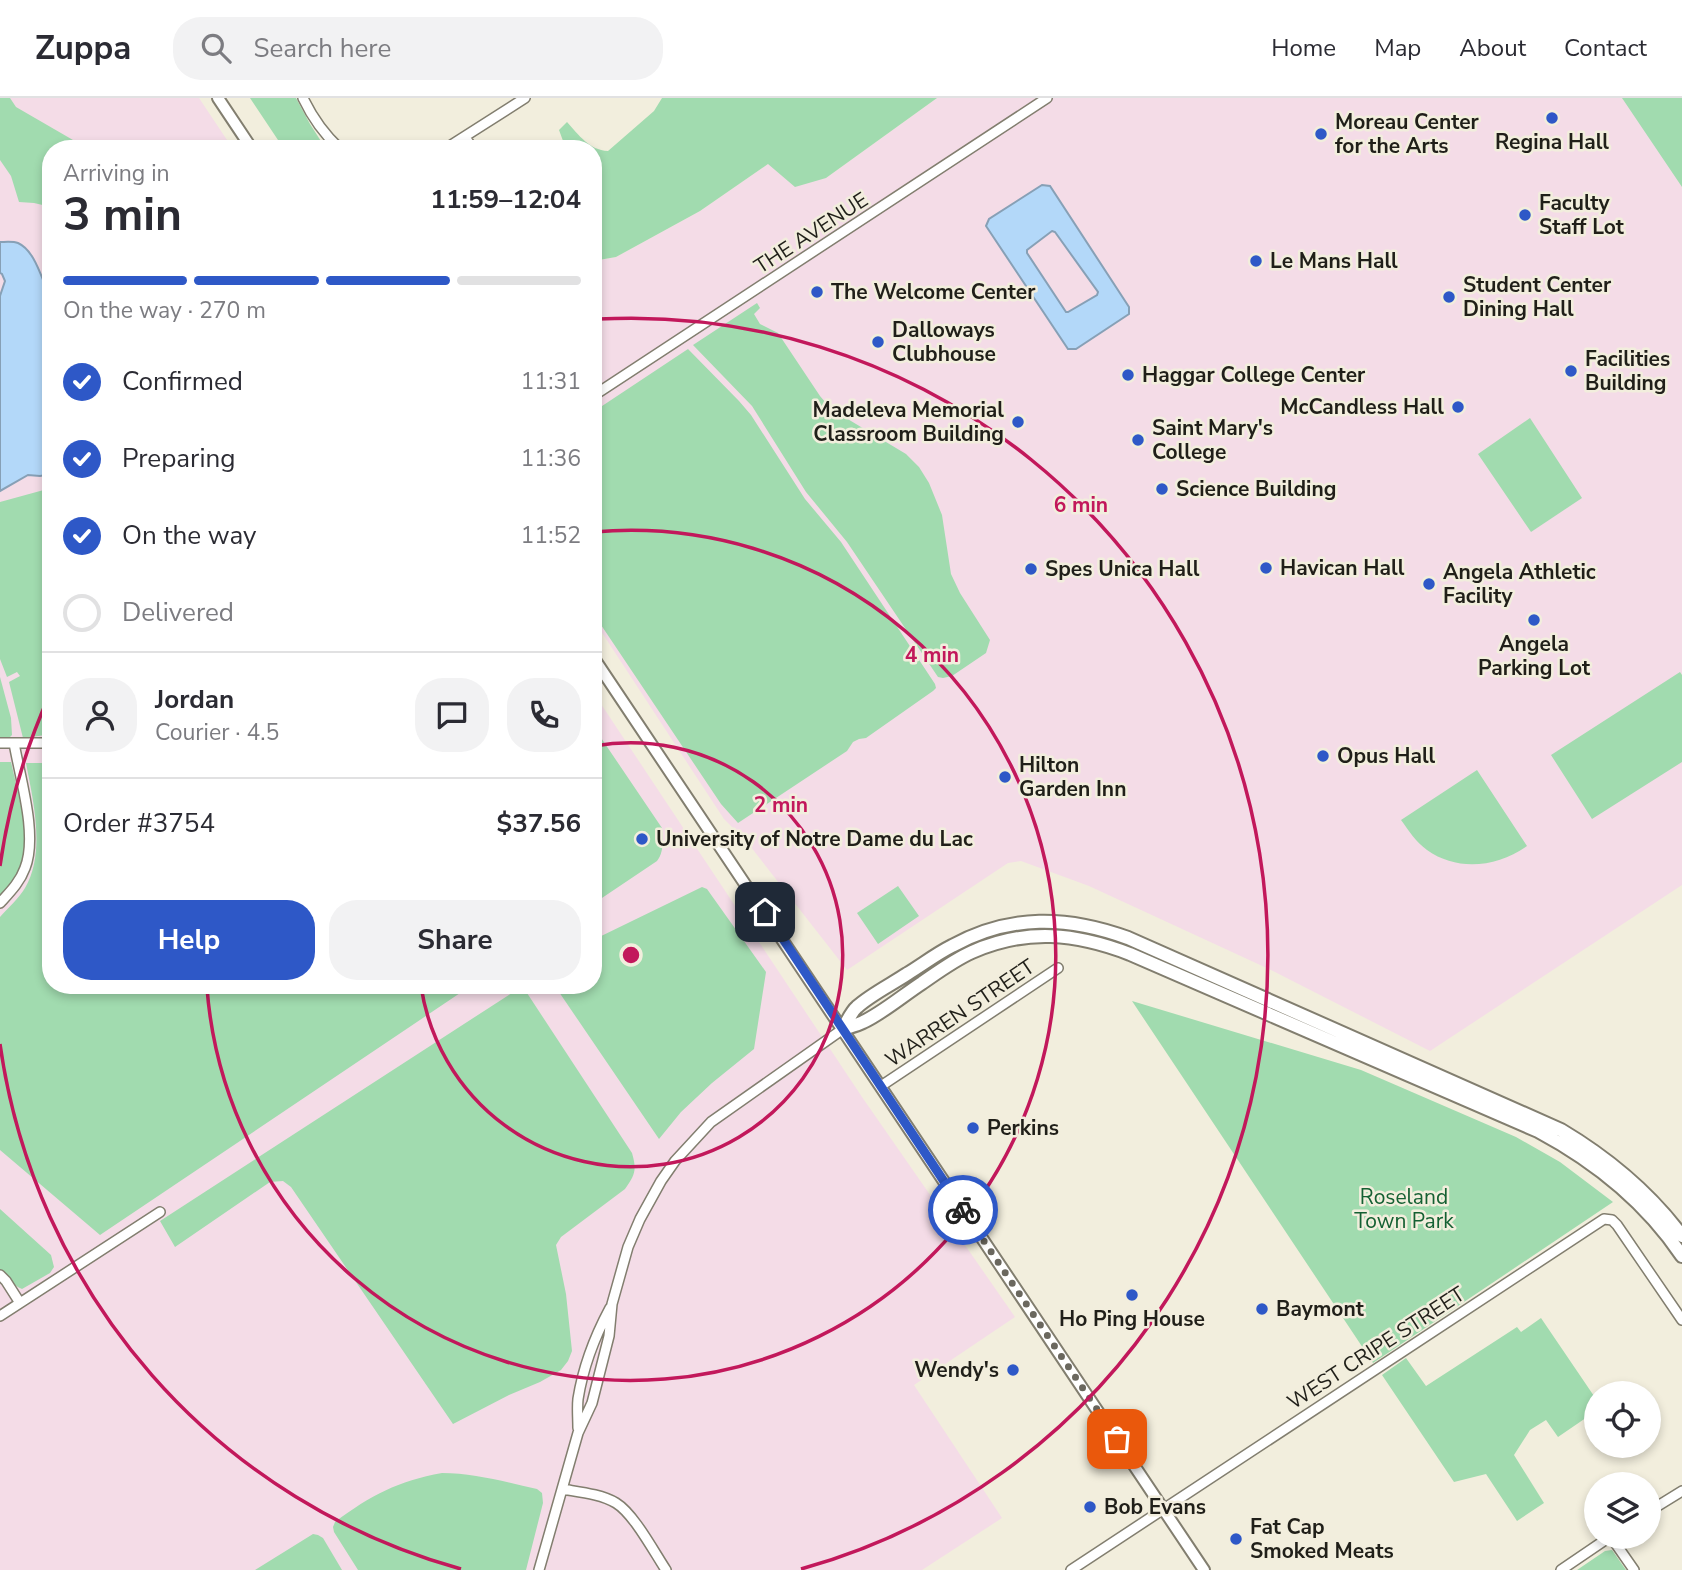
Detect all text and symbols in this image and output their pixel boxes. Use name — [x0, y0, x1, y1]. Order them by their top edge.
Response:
search box — [173, 17, 663, 80]
text: Zuppa — [35, 26, 131, 71]
icon: search — [197, 29, 235, 67]
text: Search here — [253, 31, 391, 66]
text: Home — [1271, 32, 1336, 64]
text: Map — [1374, 32, 1421, 64]
text: About — [1459, 32, 1526, 64]
text: Contact — [1564, 32, 1647, 64]
place label: Moreau Center for the Arts — [1335, 108, 1480, 160]
marker: Regina Hall — [1544, 110, 1560, 126]
marker: Moreau Center for the Arts — [1313, 126, 1329, 142]
place label: Regina Hall — [1495, 128, 1609, 156]
text: Arriving in — [63, 158, 170, 189]
text: 11:59–12:04 — [430, 182, 581, 217]
text: 3 min — [63, 183, 182, 246]
street label: THE AVENUE — [749, 186, 873, 280]
place label: Faculty Staff Lot — [1539, 189, 1625, 241]
marker: Faculty Staff Lot — [1517, 207, 1533, 223]
place label: Le Mans Hall — [1270, 247, 1398, 275]
marker: Le Mans Hall — [1248, 253, 1264, 269]
place label: Student Center Dining Hall — [1463, 271, 1612, 323]
place label: The Welcome Center — [831, 278, 1036, 306]
marker: The Welcome Center — [809, 284, 825, 300]
marker: Student Center Dining Hall — [1441, 289, 1457, 305]
text: On the way · 270 m — [63, 295, 266, 326]
place label: Dalloways Clubhouse — [892, 316, 996, 368]
marker: Dalloways Clubhouse — [870, 334, 886, 350]
place label: Facilities Building — [1585, 345, 1670, 397]
place label: Haggar College Center — [1142, 361, 1366, 389]
icon: check — [63, 363, 101, 401]
marker: Facilities Building — [1563, 363, 1579, 379]
text: Confirmed — [122, 364, 243, 399]
text: 11:31 — [521, 366, 581, 397]
marker: Haggar College Center — [1120, 367, 1136, 383]
place label: McCandless Hall — [1280, 393, 1444, 421]
place label: Madeleva Memorial Classroom Building — [813, 396, 1004, 448]
marker: McCandless Hall — [1450, 399, 1466, 415]
marker: Madeleva Memorial Classroom Building — [1010, 414, 1026, 430]
place label: Saint Mary's College — [1152, 414, 1273, 466]
marker: Saint Mary's College — [1130, 432, 1146, 448]
icon: check — [63, 440, 101, 478]
text: Preparing — [122, 441, 235, 476]
text: 11:36 — [521, 443, 581, 474]
place label: Science Building — [1176, 475, 1336, 503]
marker: Science Building — [1154, 481, 1170, 497]
text: 6 min — [1054, 491, 1108, 519]
icon: check — [63, 517, 101, 555]
text: On the way — [122, 518, 256, 553]
text: 11:52 — [521, 520, 581, 551]
place label: Havican Hall — [1280, 554, 1405, 582]
place label: Spes Unica Hall — [1045, 555, 1200, 583]
place label: Angela Athletic Facility — [1443, 558, 1596, 610]
marker: Havican Hall — [1258, 560, 1274, 576]
marker: Spes Unica Hall — [1023, 561, 1039, 577]
marker: Angela Athletic Facility — [1421, 576, 1437, 592]
text: Delivered — [122, 595, 234, 630]
marker: Angela Parking Lot — [1526, 612, 1542, 628]
place label: Angela Parking Lot — [1478, 630, 1591, 682]
text: 4 min — [905, 641, 959, 669]
button: person — [63, 678, 137, 752]
button: chat — [415, 678, 489, 752]
button: phone — [507, 678, 581, 752]
text: Jordan — [155, 682, 234, 717]
text: Courier · 4.5 — [155, 717, 279, 748]
place label: Opus Hall — [1337, 742, 1436, 770]
marker: Opus Hall — [1315, 748, 1331, 764]
place label: Hilton Garden Inn — [1019, 751, 1126, 803]
marker: Hilton Garden Inn — [997, 769, 1013, 785]
text: 2 min — [754, 791, 808, 819]
text: Order #3754 — [63, 806, 215, 841]
text: $37.56 — [497, 806, 581, 841]
place label: University of Notre Dame du Lac — [656, 825, 973, 853]
marker: University of Notre Dame du Lac — [634, 831, 650, 847]
pin — [735, 882, 795, 942]
icon: home — [746, 893, 784, 931]
button: Help — [63, 900, 315, 980]
button: Share — [329, 900, 581, 980]
centre of rings — [619, 943, 643, 967]
street label: WARREN STREET — [880, 952, 1041, 1073]
place label: Perkins — [987, 1114, 1059, 1142]
marker: Perkins — [965, 1120, 981, 1136]
courier — [928, 1175, 998, 1245]
park label: Roseland Town Park — [1354, 1183, 1454, 1235]
icon: bike — [944, 1191, 982, 1229]
street label: WEST CRIPE STREET — [1282, 1280, 1470, 1416]
marker: Ho Ping House — [1124, 1287, 1140, 1303]
place label: Baymont — [1276, 1295, 1365, 1323]
marker: Baymont — [1254, 1301, 1270, 1317]
place label: Ho Ping House — [1059, 1305, 1205, 1333]
place label: Wendy's — [914, 1356, 999, 1384]
marker: Wendy's — [1005, 1362, 1021, 1378]
map controls — [1584, 1381, 1661, 1549]
button: locate — [1584, 1381, 1661, 1458]
pin — [1087, 1409, 1147, 1469]
icon: bag — [1098, 1420, 1136, 1458]
button: layers — [1584, 1472, 1661, 1549]
place label: Bob Evans — [1104, 1493, 1206, 1521]
marker: Bob Evans — [1082, 1499, 1098, 1515]
place label: Fat Cap Smoked Meats — [1250, 1513, 1394, 1565]
marker: Fat Cap Smoked Meats — [1228, 1531, 1244, 1547]

